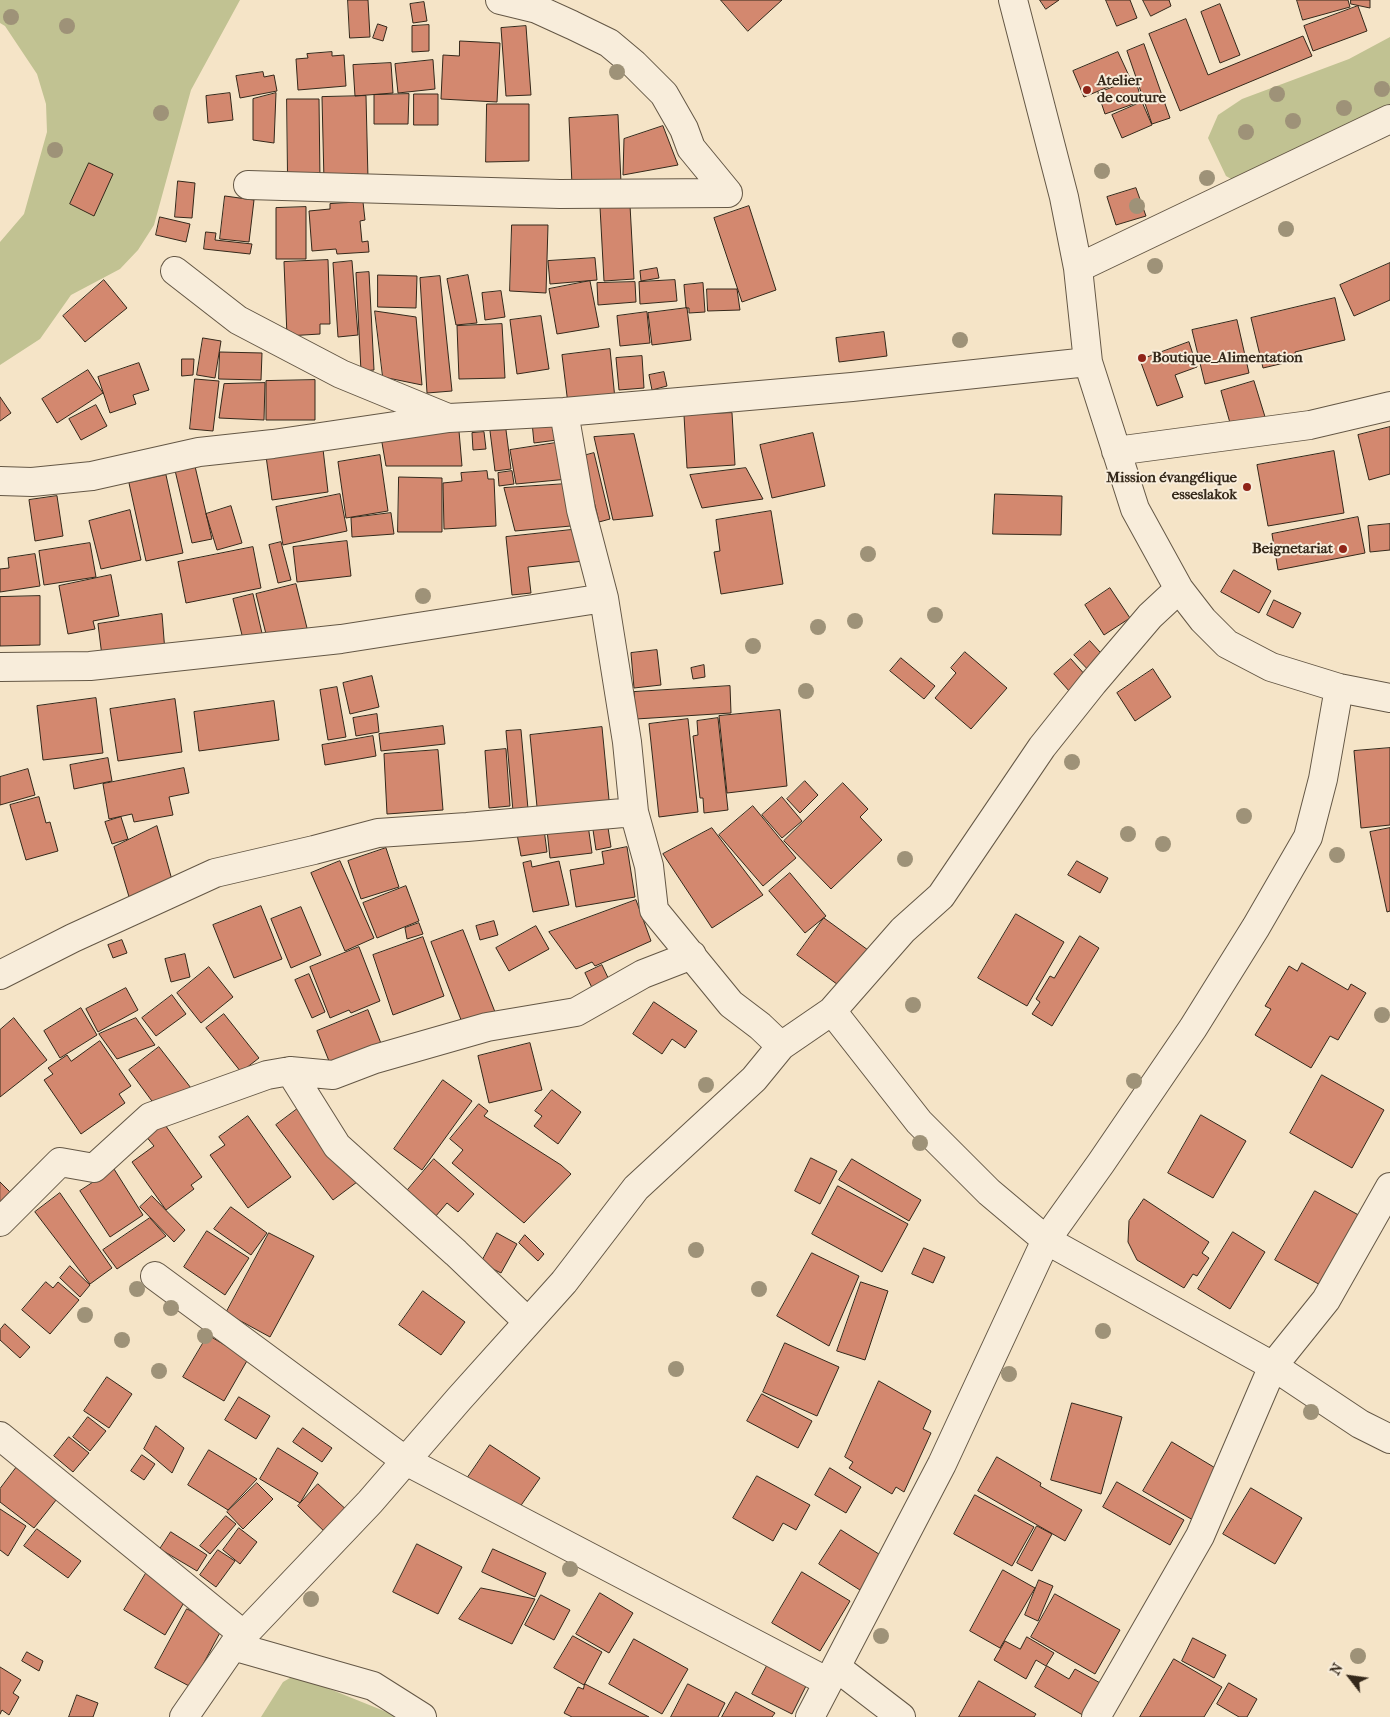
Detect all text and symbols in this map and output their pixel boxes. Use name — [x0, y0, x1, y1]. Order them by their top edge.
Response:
place label: Atelier de couture — [1097, 72, 1166, 107]
marker: Atelier de couture — [1081, 84, 1093, 96]
place label: Boutique_Alimentation — [1152, 349, 1303, 367]
marker: Boutique_Alimentation — [1136, 352, 1148, 364]
place label: Mission évangélique esseslakok — [1106, 469, 1237, 504]
marker: Mission évangélique esseslakok — [1241, 481, 1253, 493]
place label: Beignetariat — [1252, 540, 1333, 558]
marker: Beignetariat — [1337, 543, 1349, 555]
north arrow — [1325, 1652, 1375, 1702]
text: N — [1327, 1660, 1347, 1678]

